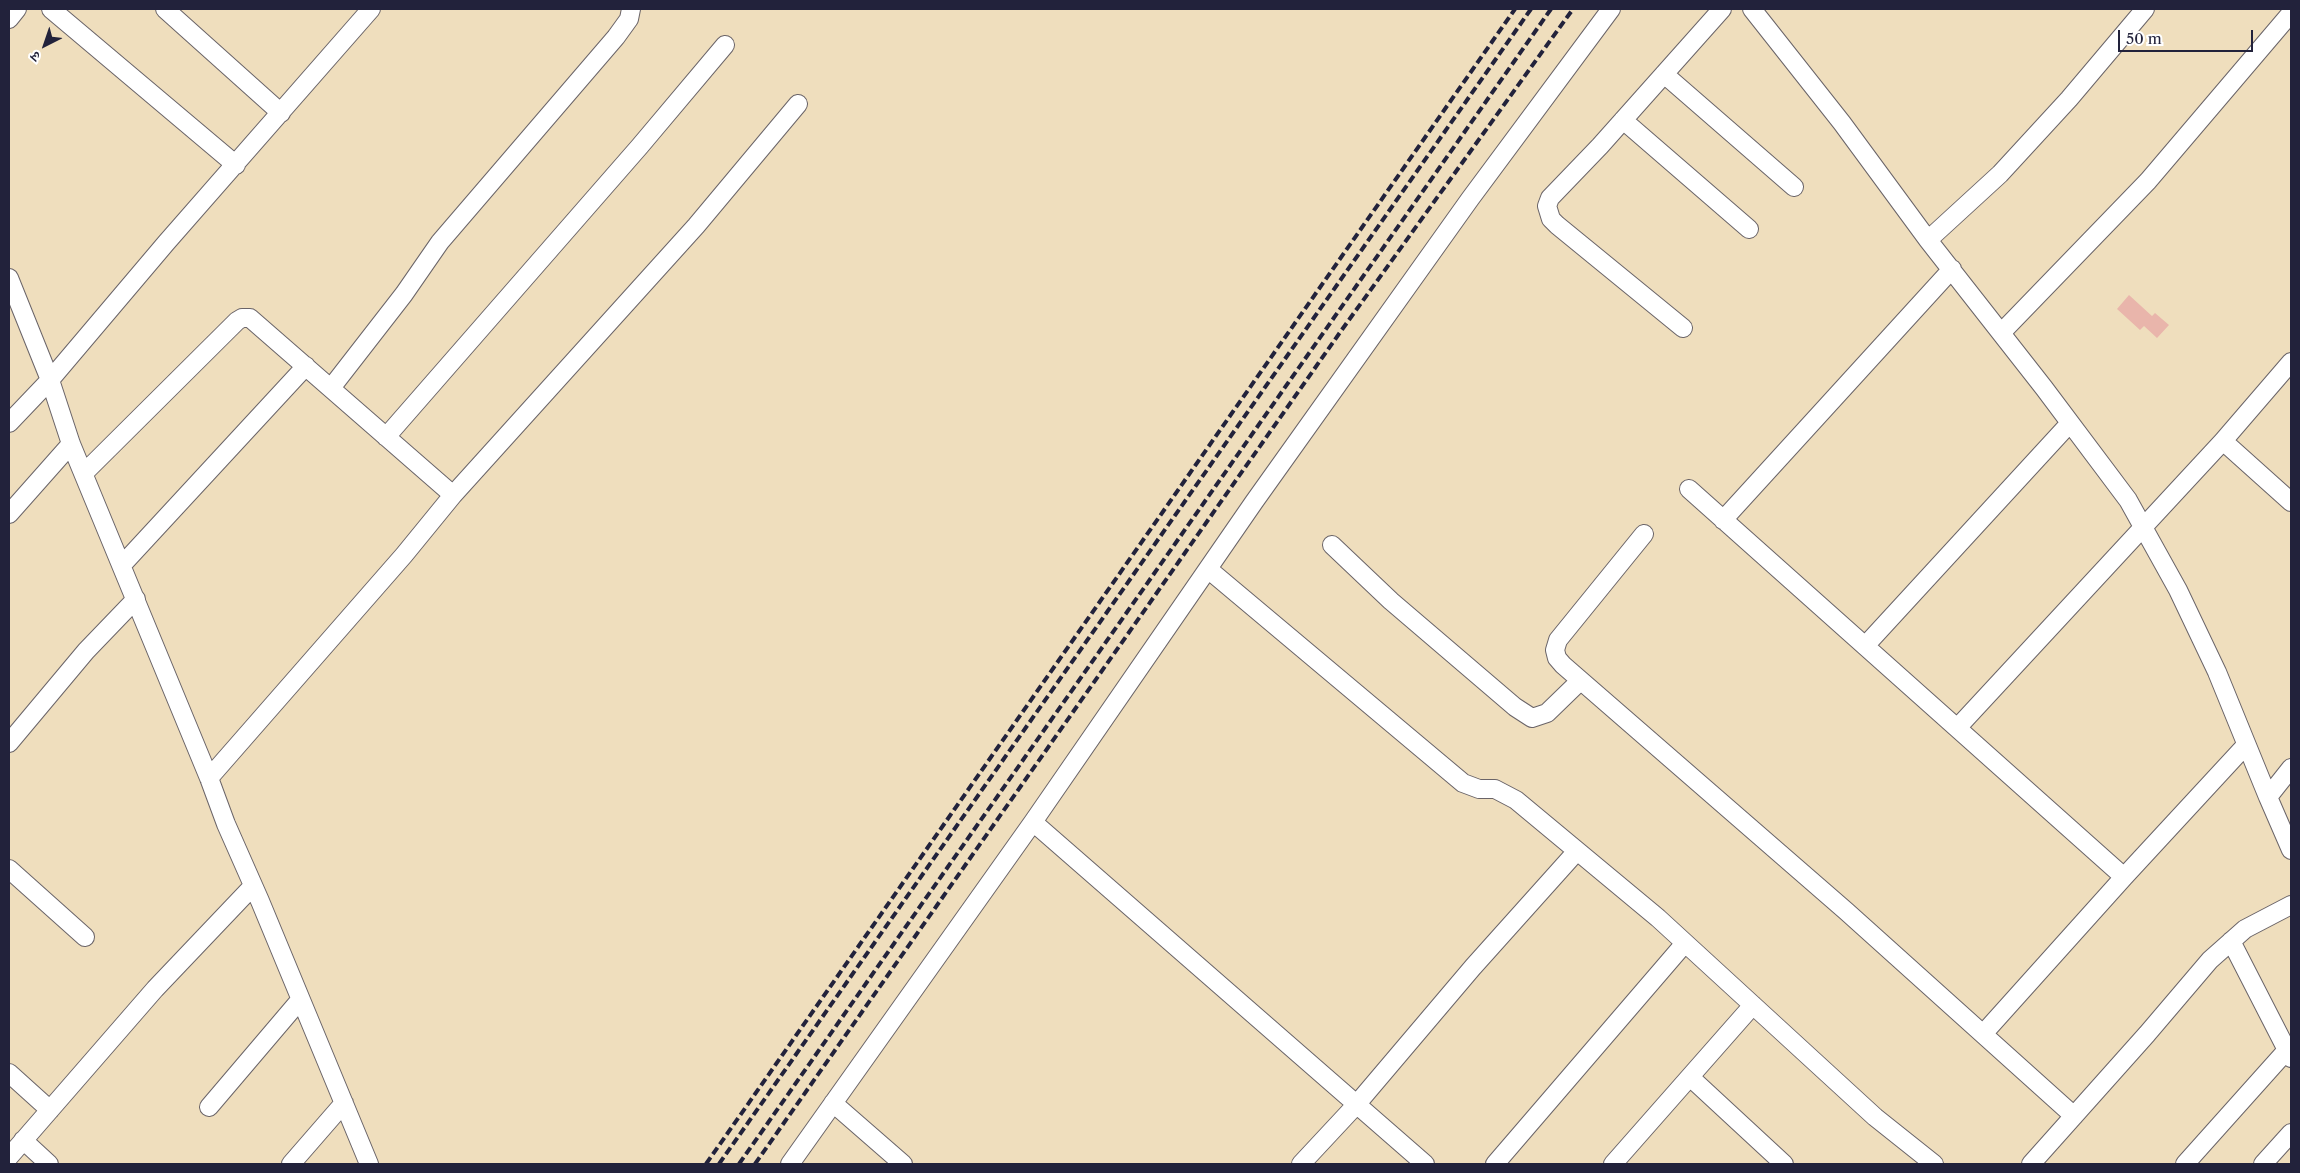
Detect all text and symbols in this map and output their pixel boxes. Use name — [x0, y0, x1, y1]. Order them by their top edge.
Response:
north arrow — [20, 20, 70, 70]
scale bar — [2120, 20, 2255, 52]
text: 50 m — [2126, 29, 2162, 48]
text: उ — [27, 47, 44, 65]

